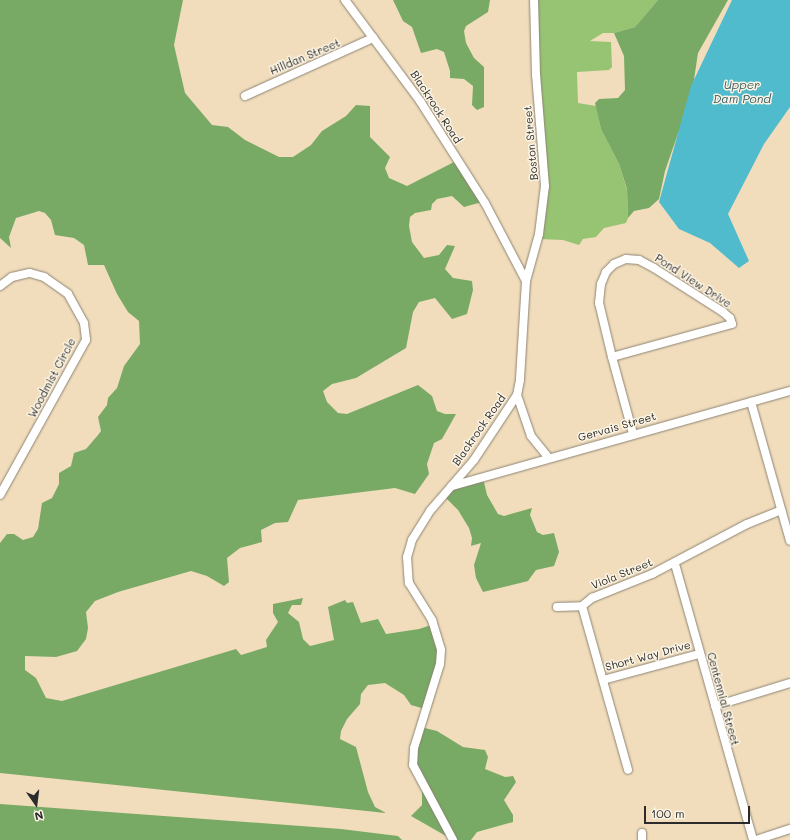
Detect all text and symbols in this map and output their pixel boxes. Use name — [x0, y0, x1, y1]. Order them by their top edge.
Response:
street label: Hilldan Street — [268, 36, 342, 78]
street label: Blackrock Road — [408, 68, 464, 146]
water label: Upper Dam Pond — [713, 78, 771, 106]
street label: Boston Street — [521, 105, 541, 181]
street label: Pond View Drive — [652, 251, 734, 311]
street label: Woodmist Circle — [25, 336, 79, 420]
street label: Blackrock Road — [449, 392, 509, 468]
street label: Gervais Street — [577, 410, 657, 444]
street label: Viola Street — [589, 556, 655, 592]
street label: Short Way Drive — [604, 638, 692, 674]
street label: Centennial Street — [704, 651, 742, 747]
north arrow — [16, 784, 56, 824]
scale bar — [646, 798, 752, 824]
text: 100 m — [651, 805, 685, 821]
text: N — [33, 808, 45, 824]

